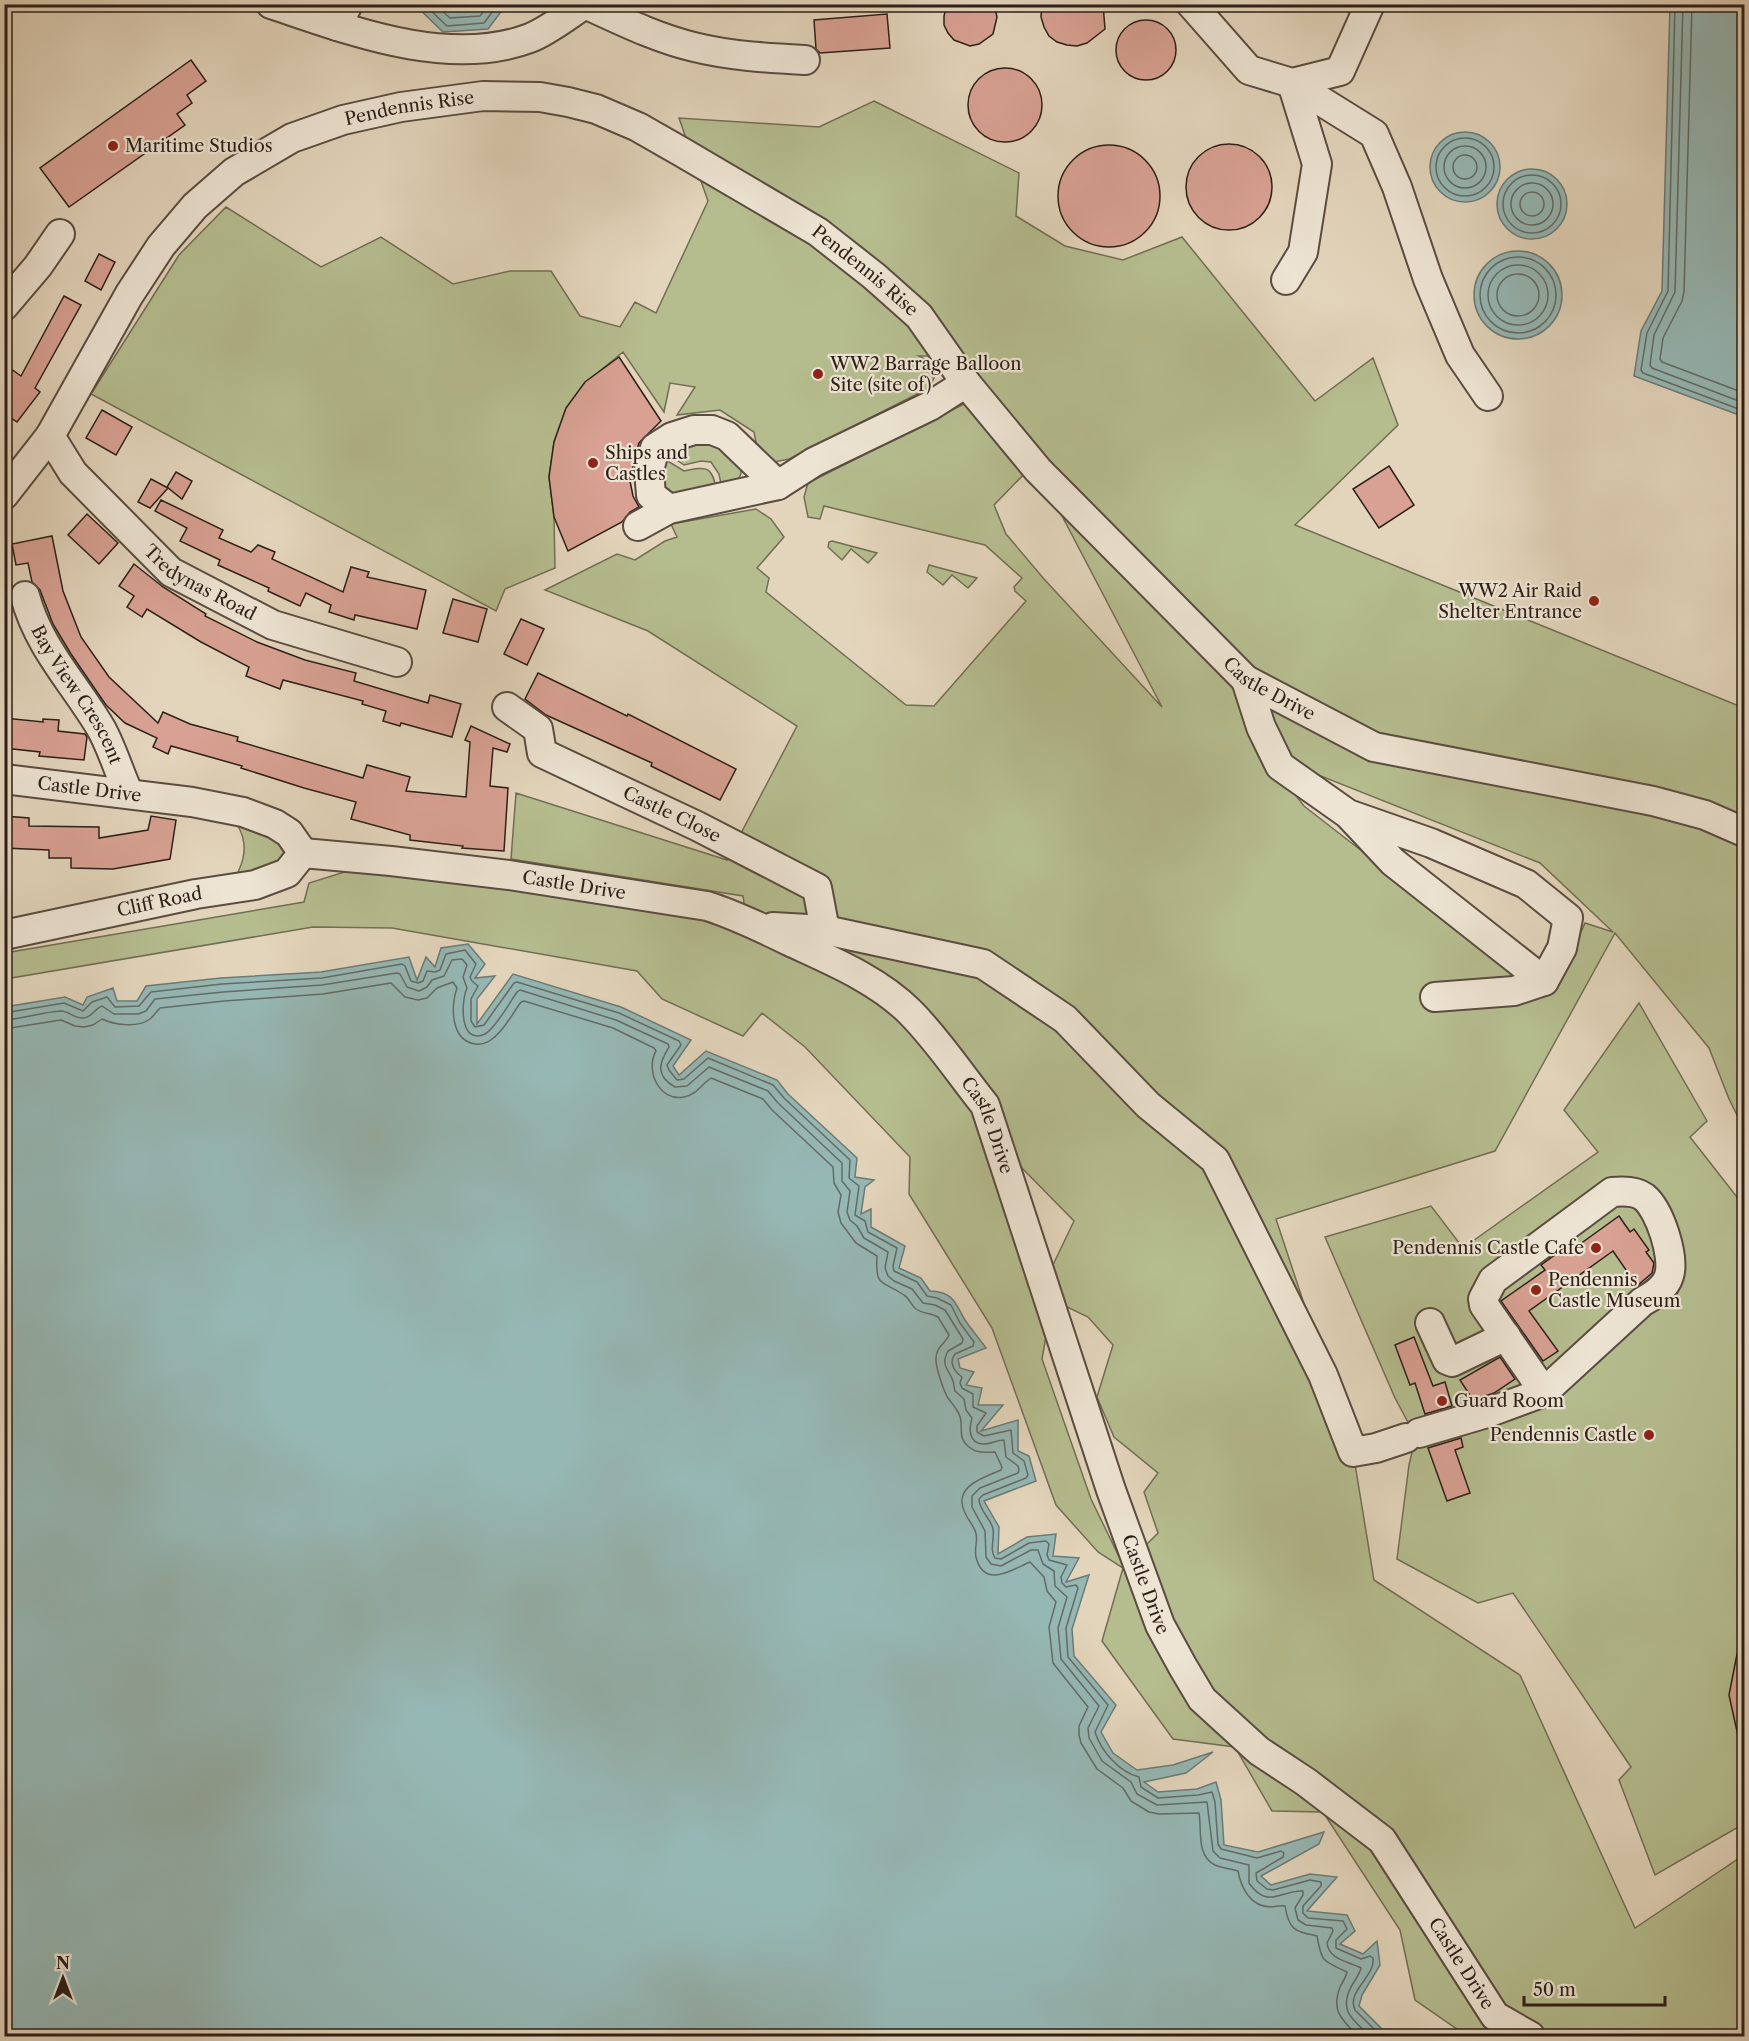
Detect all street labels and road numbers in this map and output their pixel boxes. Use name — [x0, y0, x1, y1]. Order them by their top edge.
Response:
street label: Pendennis Rise — [342, 86, 475, 130]
street label: Pendennis Rise — [808, 220, 923, 321]
street label: Tredynas Road — [139, 540, 260, 625]
street label: Bay View Crescent — [26, 622, 127, 768]
street label: Castle Drive — [1218, 652, 1319, 725]
street label: Castle Drive — [36, 772, 143, 807]
street label: Castle Close — [619, 782, 725, 847]
street label: Castle Drive — [521, 866, 627, 904]
street label: Cliff Road — [115, 882, 204, 922]
street label: Castle Drive — [956, 1073, 1018, 1177]
street label: Castle Drive — [1117, 1532, 1174, 1638]
street label: Castle Drive — [1424, 1914, 1499, 2013]

